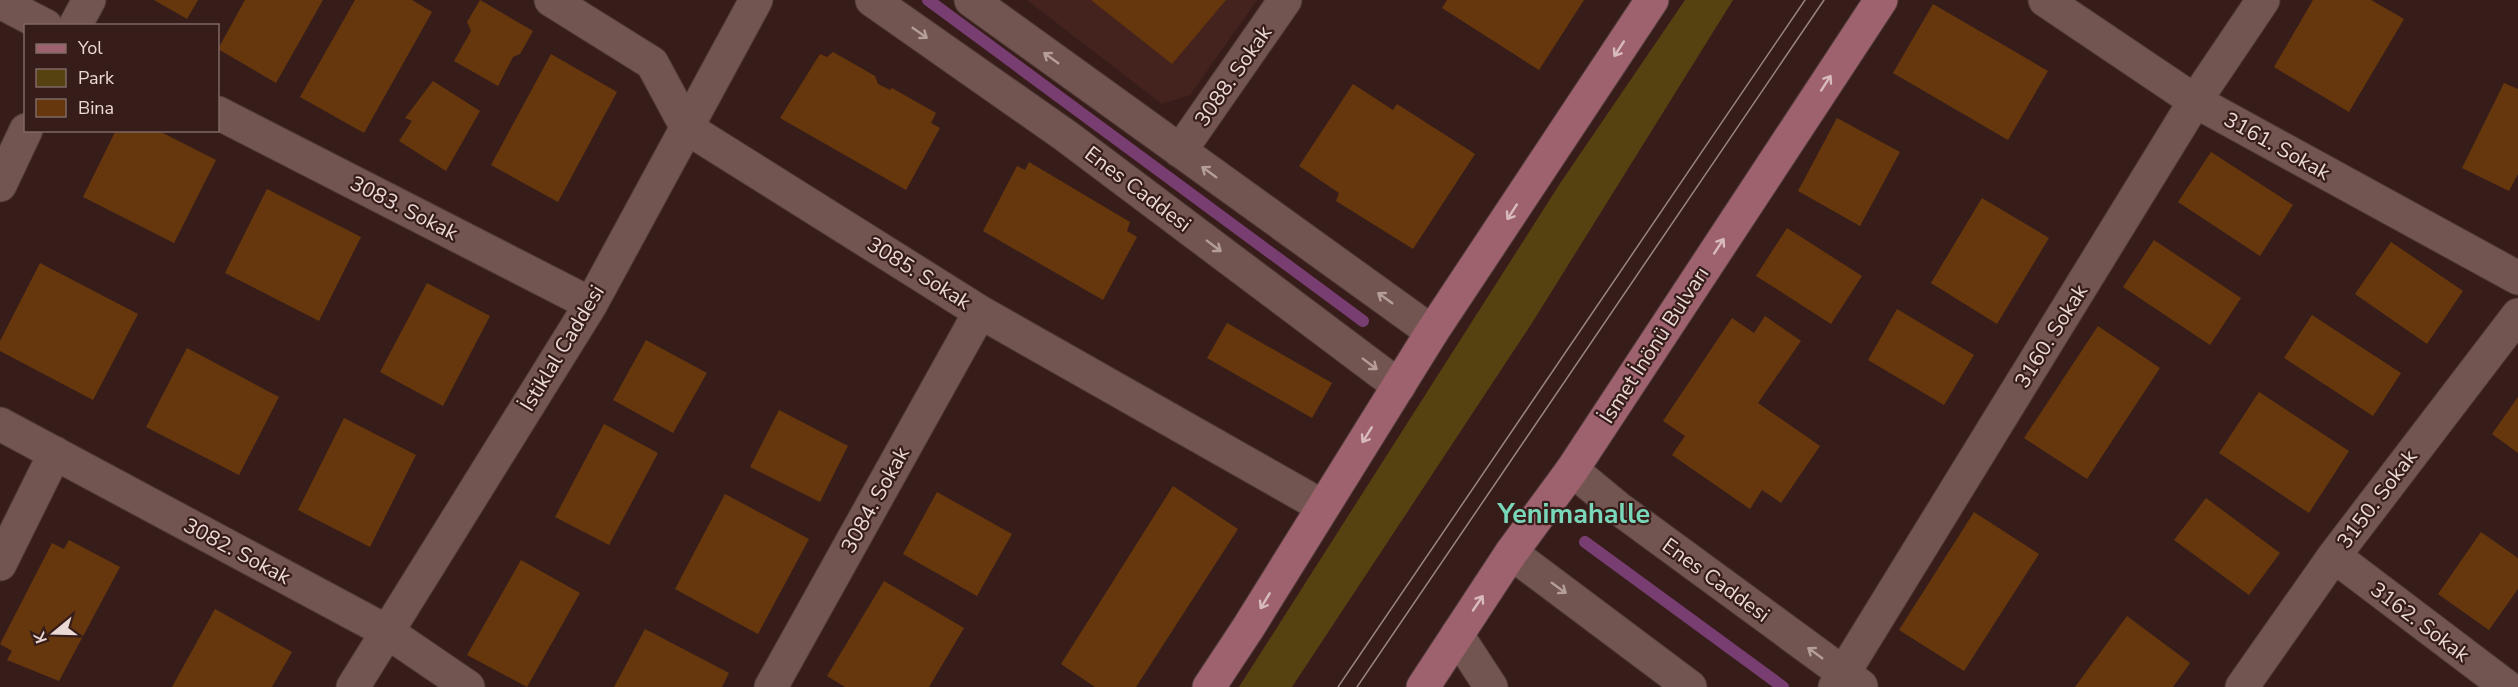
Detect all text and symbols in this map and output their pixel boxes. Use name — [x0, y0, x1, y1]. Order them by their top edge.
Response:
street label: 3088. Sokak — [1188, 20, 1278, 132]
legend — [24, 24, 219, 132]
one-way arrow — [911, 27, 928, 39]
text: Yol — [77, 36, 103, 60]
one-way arrow — [1613, 40, 1625, 57]
one-way arrow — [1044, 52, 1060, 64]
text: Park — [78, 66, 115, 90]
one-way arrow — [1821, 75, 1833, 92]
text: Bina — [78, 96, 114, 120]
street label: 3161. Sokak — [2219, 105, 2335, 187]
street label: Enes Caddesi — [1079, 140, 1197, 238]
one-way arrow — [1202, 166, 1218, 178]
street label: 3083. Sokak — [345, 169, 463, 247]
one-way arrow — [1506, 203, 1518, 219]
street label: 3085. Sokak — [862, 230, 977, 316]
one-way arrow — [1713, 238, 1725, 255]
one-way arrow — [1206, 240, 1222, 252]
street label: İsmet İnönü Bulvarı — [1593, 261, 1715, 429]
street label: 3160. Sokak — [2008, 278, 2094, 393]
street label: İstiklal Caddesi — [513, 280, 611, 416]
one-way arrow — [1377, 292, 1393, 304]
one-way arrow — [1361, 357, 1377, 370]
one-way arrow — [1361, 426, 1373, 443]
street label: 3084. Sokak — [834, 442, 916, 558]
street label: 3150. Sokak — [2331, 443, 2424, 554]
district label: Yenimahalle — [1497, 496, 1650, 533]
street label: 3082. Sokak — [179, 511, 296, 591]
street label: Enes Caddesi — [1657, 532, 1775, 628]
street label: 3162. Sokak — [2365, 576, 2476, 669]
one-way arrow — [1550, 581, 1566, 594]
one-way arrow — [1259, 592, 1271, 609]
one-way arrow — [1473, 595, 1485, 612]
north arrow — [24, 603, 84, 663]
text: K — [28, 628, 53, 646]
one-way arrow — [1807, 646, 1823, 659]

